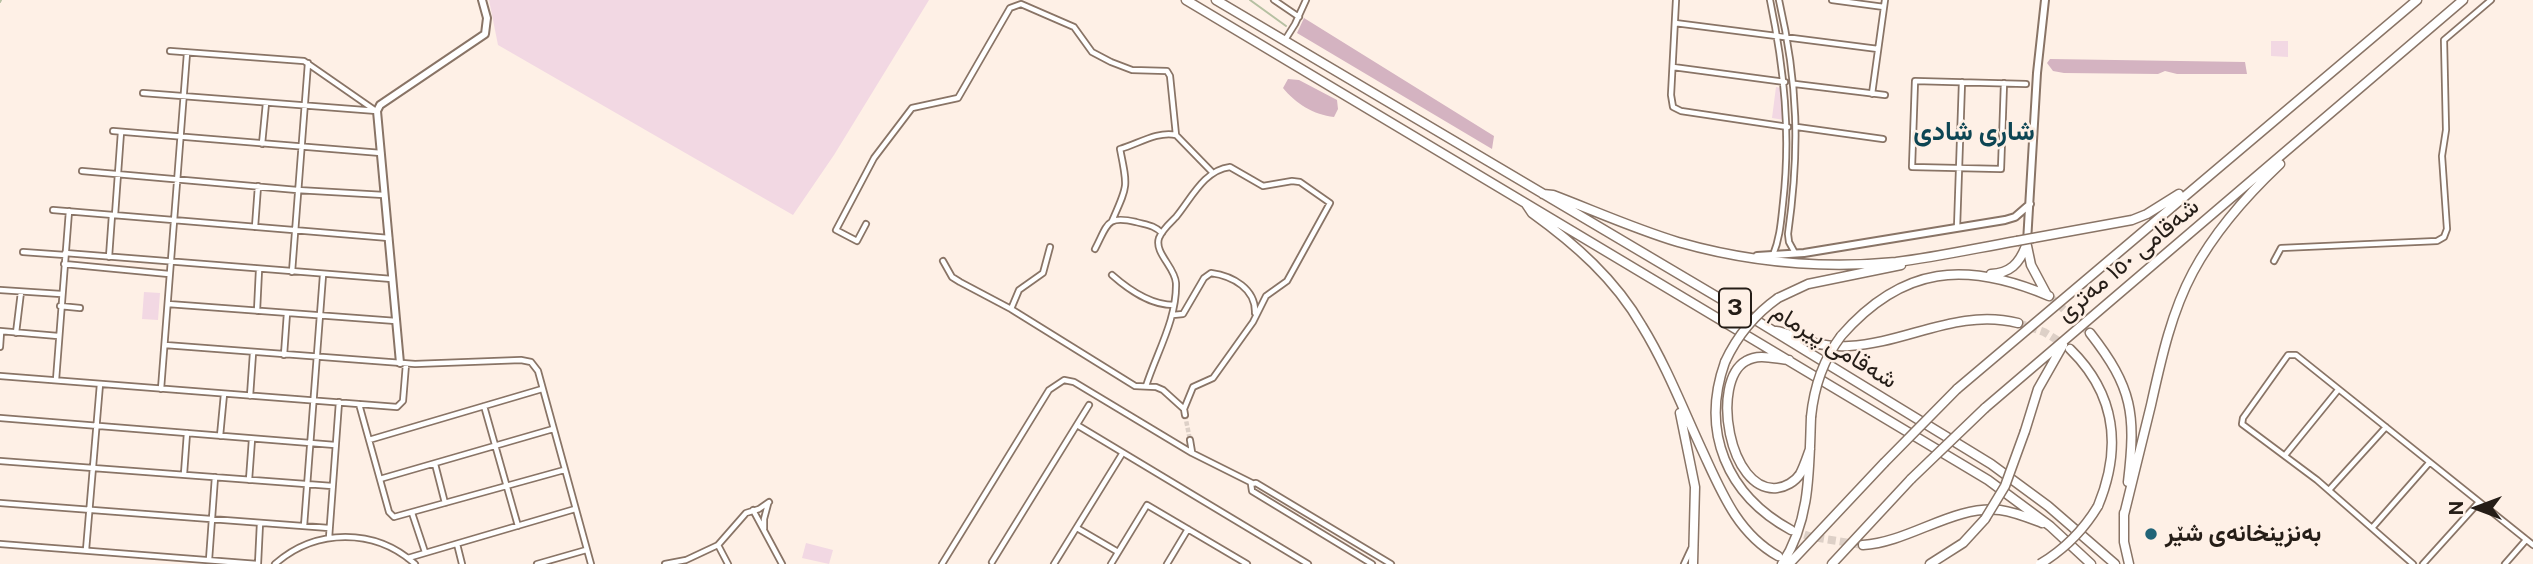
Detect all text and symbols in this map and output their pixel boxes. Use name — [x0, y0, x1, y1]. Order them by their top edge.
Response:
district label: شاری شادی — [1913, 116, 2035, 148]
street label: شەقامی ١٥٠ مەتری — [2051, 192, 2205, 328]
road number: 3 — [1719, 288, 1751, 328]
street label: شەقامی پیرمام — [1766, 297, 1902, 395]
north arrow — [2442, 473, 2512, 543]
text: N — [2445, 501, 2467, 515]
place label: بەنزینخانەی شێر — [2165, 520, 2321, 548]
marker: بەنزینخانەی شێر — [2143, 526, 2159, 542]

